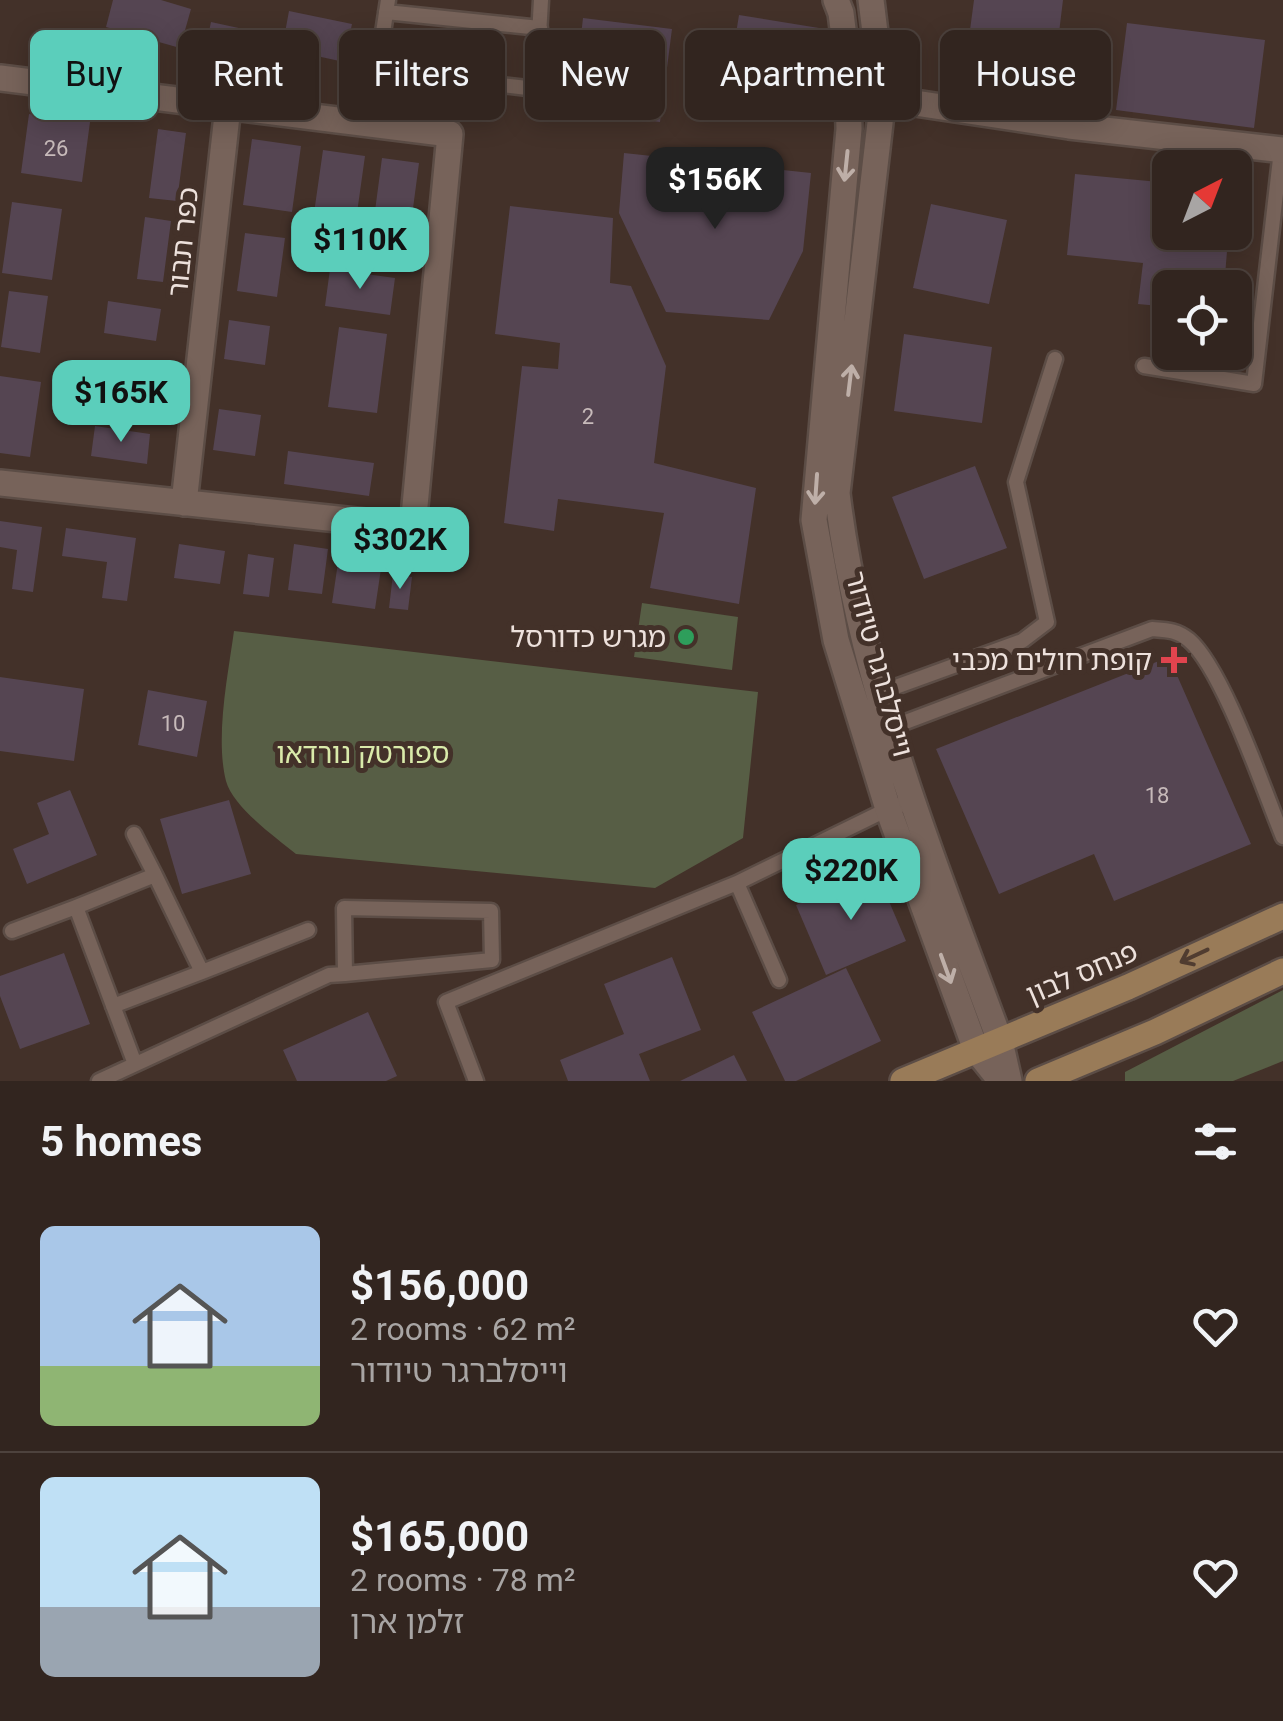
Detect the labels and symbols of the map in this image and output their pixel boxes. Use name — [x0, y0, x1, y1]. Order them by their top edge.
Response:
house number: 26 — [44, 136, 68, 161]
pin: $156K — [645, 147, 785, 232]
one-way arrow — [836, 149, 855, 181]
north arrow — [1152, 150, 1252, 250]
street label: כפר תבור — [161, 186, 205, 298]
pin: $110K — [290, 207, 430, 292]
pin: $165K — [51, 360, 191, 445]
one-way arrow — [841, 365, 860, 397]
house number: 2 — [582, 404, 594, 429]
one-way arrow — [807, 473, 826, 505]
pin: $302K — [330, 507, 470, 592]
street label: וייסלברגר טיודור — [838, 568, 920, 760]
place label: מגרש כדורסל — [510, 621, 666, 654]
marker: מגרש כדורסל — [675, 626, 697, 648]
place label: קופת חולים מכבי — [952, 644, 1152, 677]
marker: קופת חולים מכבי — [1161, 647, 1187, 673]
house number: 10 — [161, 711, 185, 736]
park label: ספורטק נורדאו — [276, 737, 450, 770]
house number: 18 — [1145, 783, 1169, 808]
pin: $220K — [781, 838, 921, 923]
street label: פנחס לבון — [1021, 935, 1143, 1011]
one-way arrow — [1180, 948, 1210, 967]
one-way arrow — [938, 953, 956, 984]

